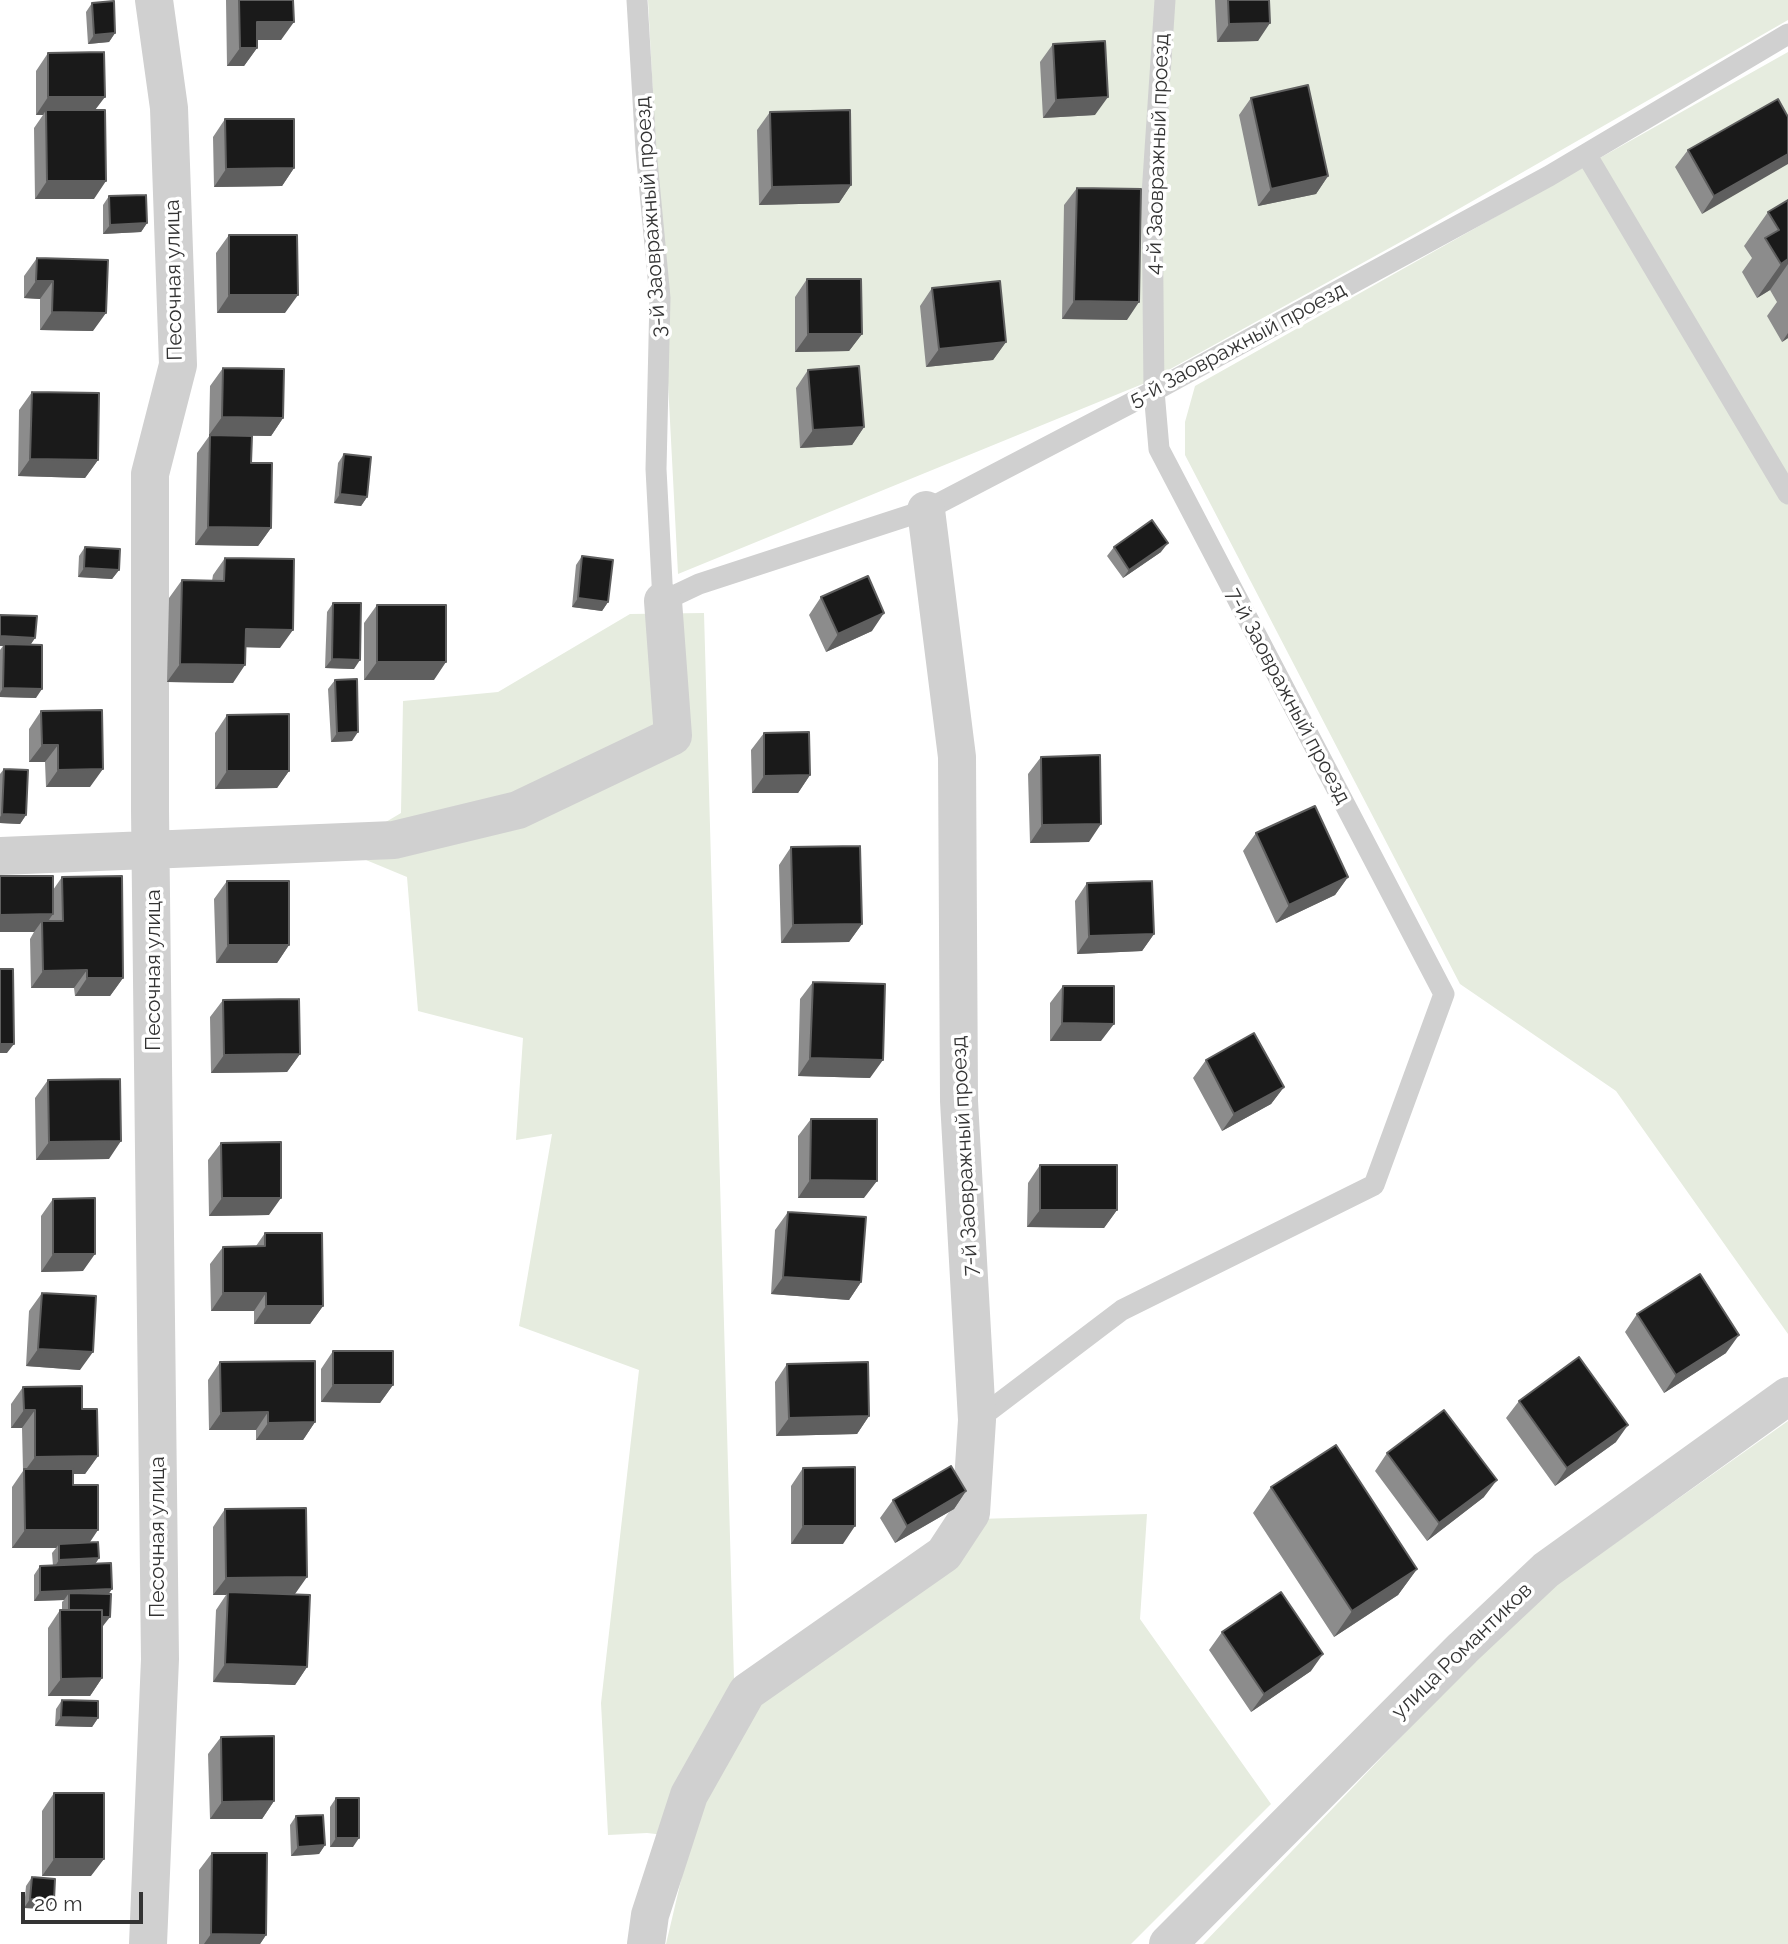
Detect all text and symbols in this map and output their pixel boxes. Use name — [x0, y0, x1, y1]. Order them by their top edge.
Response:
street label: 4-й Заовражный проезд — [1141, 33, 1175, 275]
street label: 3-й Заовражный проезд — [630, 96, 672, 338]
street label: Песочная улица — [160, 199, 188, 361]
street label: 5-й Заовражный проезд — [1125, 277, 1351, 413]
street label: 7-й Заовражный проезд — [1220, 584, 1356, 808]
street label: Песочная улица — [141, 889, 167, 1051]
street label: 7-й Заовражный проезд — [946, 1035, 984, 1277]
street label: Песочная улица — [145, 1456, 171, 1618]
street label: улица Романтиков — [1387, 1578, 1537, 1724]
scale bar — [24, 1878, 147, 1922]
text: 20 m — [34, 1891, 82, 1916]

